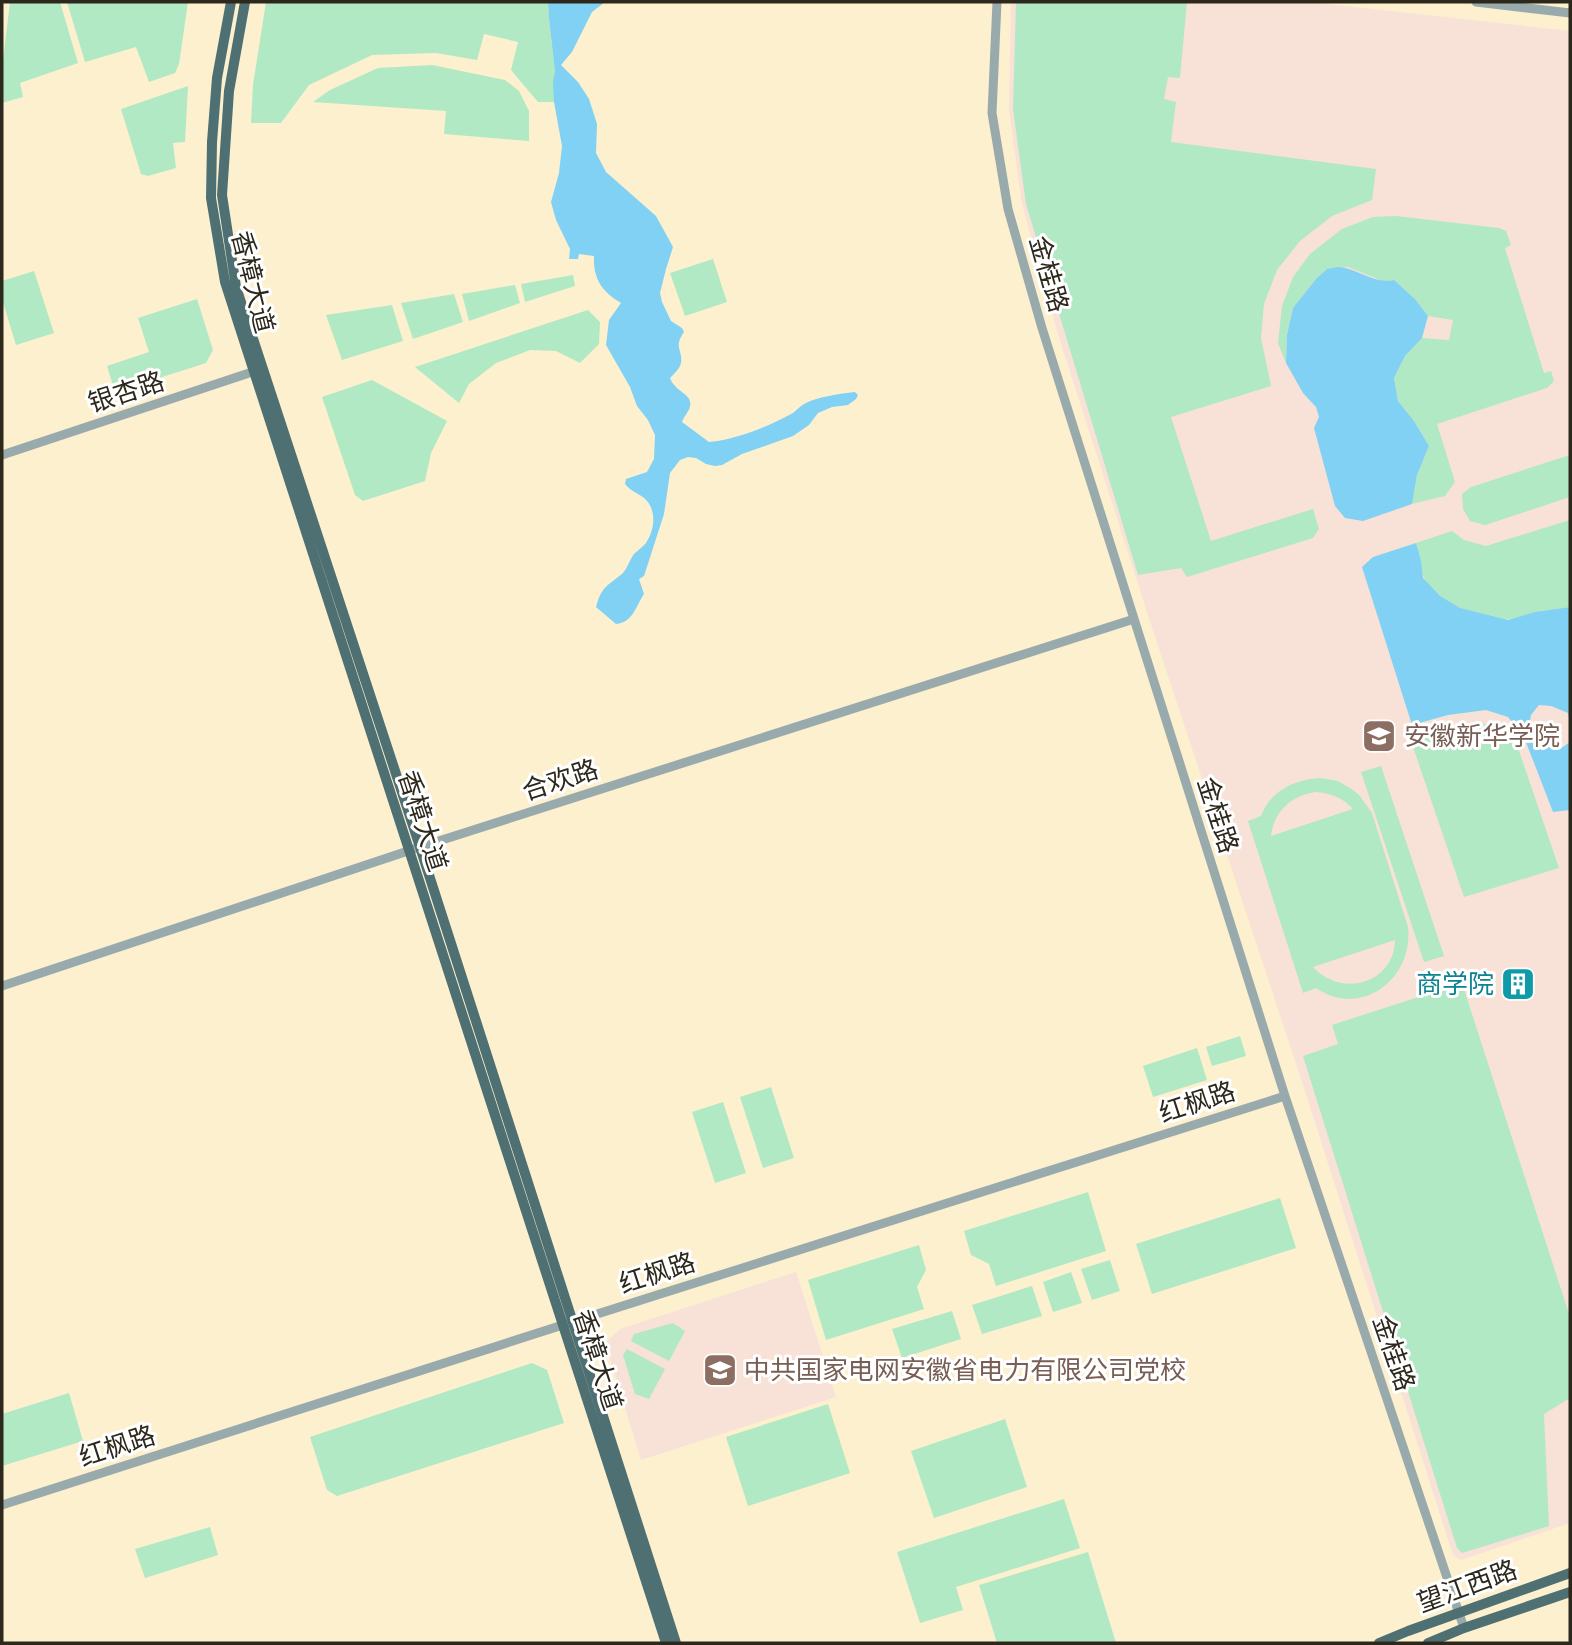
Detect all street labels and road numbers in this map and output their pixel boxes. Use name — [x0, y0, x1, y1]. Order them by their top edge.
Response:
street label: 香樟大道 — [222, 227, 285, 337]
street label: 金桂路 — [1020, 231, 1079, 317]
street label: 银杏路 — [83, 361, 169, 422]
street label: 合欢路 — [517, 749, 603, 810]
street label: 香樟大道 — [389, 765, 458, 876]
street label: 金桂路 — [1188, 772, 1249, 858]
street label: 红枫路 — [1154, 1071, 1240, 1132]
street label: 红枫路 — [614, 1242, 700, 1303]
street label: 香樟大道 — [564, 1304, 633, 1415]
street label: 金桂路 — [1363, 1310, 1426, 1396]
street label: 红枫路 — [74, 1415, 160, 1476]
street label: 望江西路 — [1411, 1549, 1522, 1622]

